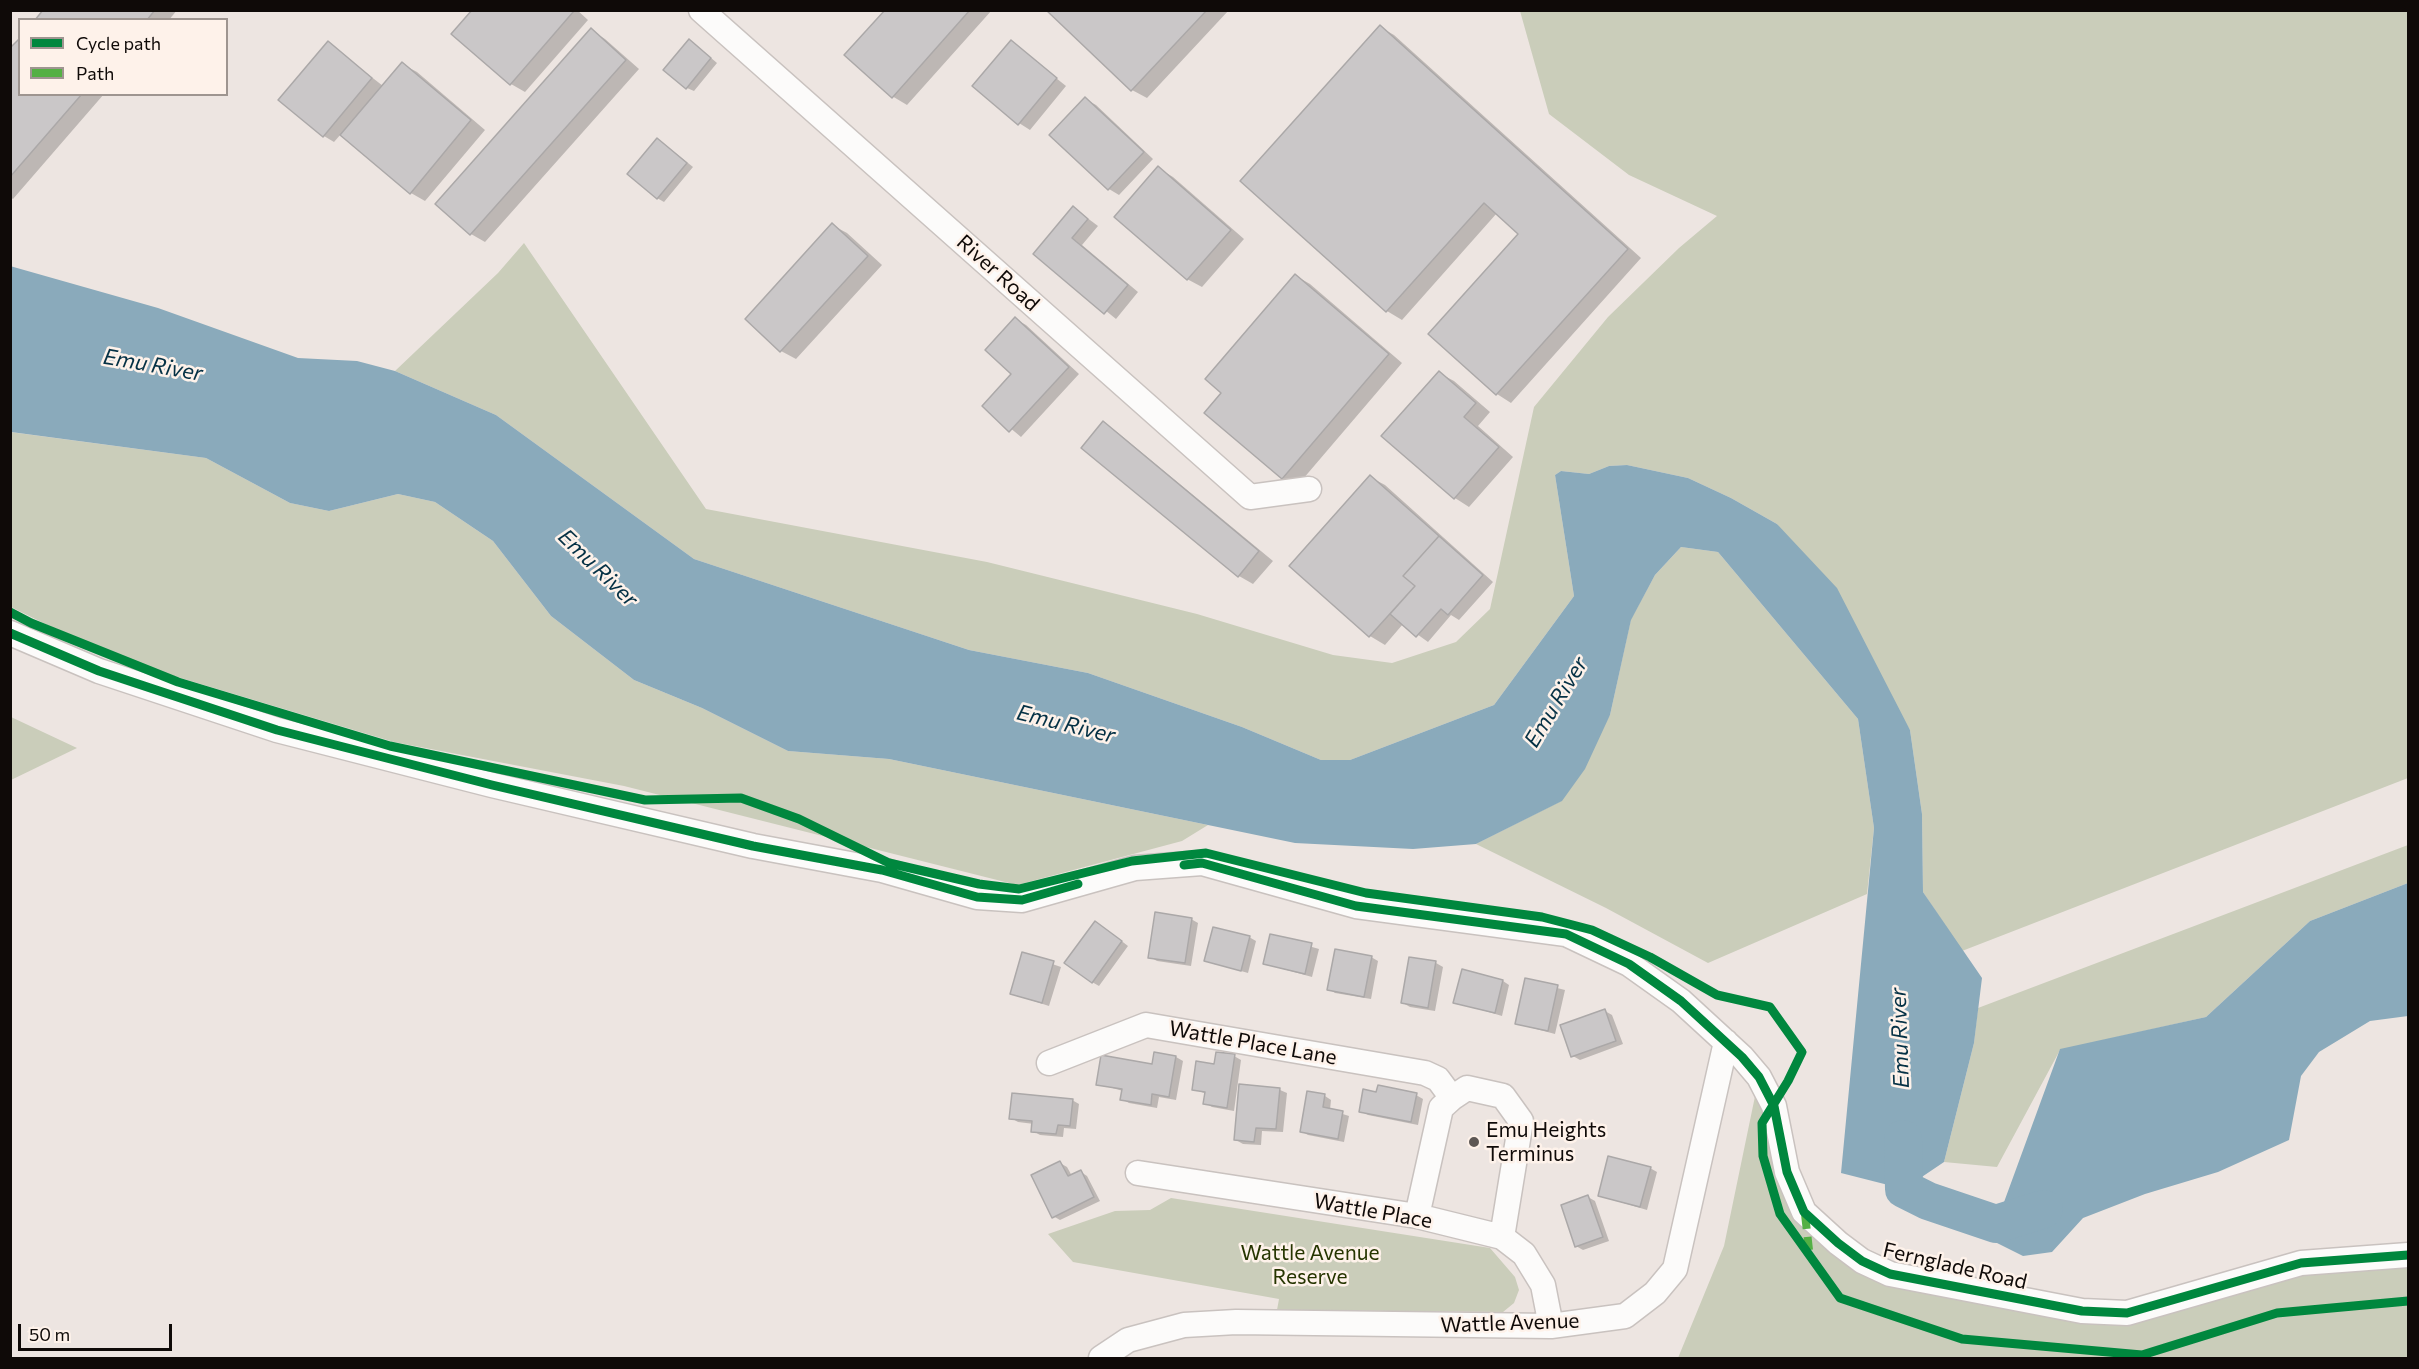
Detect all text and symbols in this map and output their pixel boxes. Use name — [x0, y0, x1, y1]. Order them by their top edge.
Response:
legend — [18, 18, 228, 96]
text: Cycle path — [76, 32, 161, 54]
text: Path — [76, 62, 114, 84]
street label: River Road — [952, 229, 1044, 317]
water label: Emu River — [101, 343, 205, 387]
water label: Emu River — [553, 524, 643, 612]
water label: Emu River — [1519, 652, 1593, 752]
water label: Emu River — [1014, 699, 1118, 749]
water label: Emu River — [1885, 987, 1915, 1089]
street label: Wattle Place Lane — [1167, 1016, 1339, 1070]
place label: Emu Heights Terminus — [1486, 1117, 1606, 1167]
marker: Emu Heights Terminus — [1467, 1135, 1481, 1149]
street label: Wattle Place — [1312, 1188, 1434, 1234]
street label: Fernglade Road — [1881, 1237, 2029, 1295]
park label: Wattle Avenue Reserve — [1241, 1240, 1379, 1290]
street label: Wattle Avenue — [1440, 1308, 1580, 1338]
scale bar — [21, 1312, 176, 1350]
text: 50 m — [29, 1323, 70, 1345]

